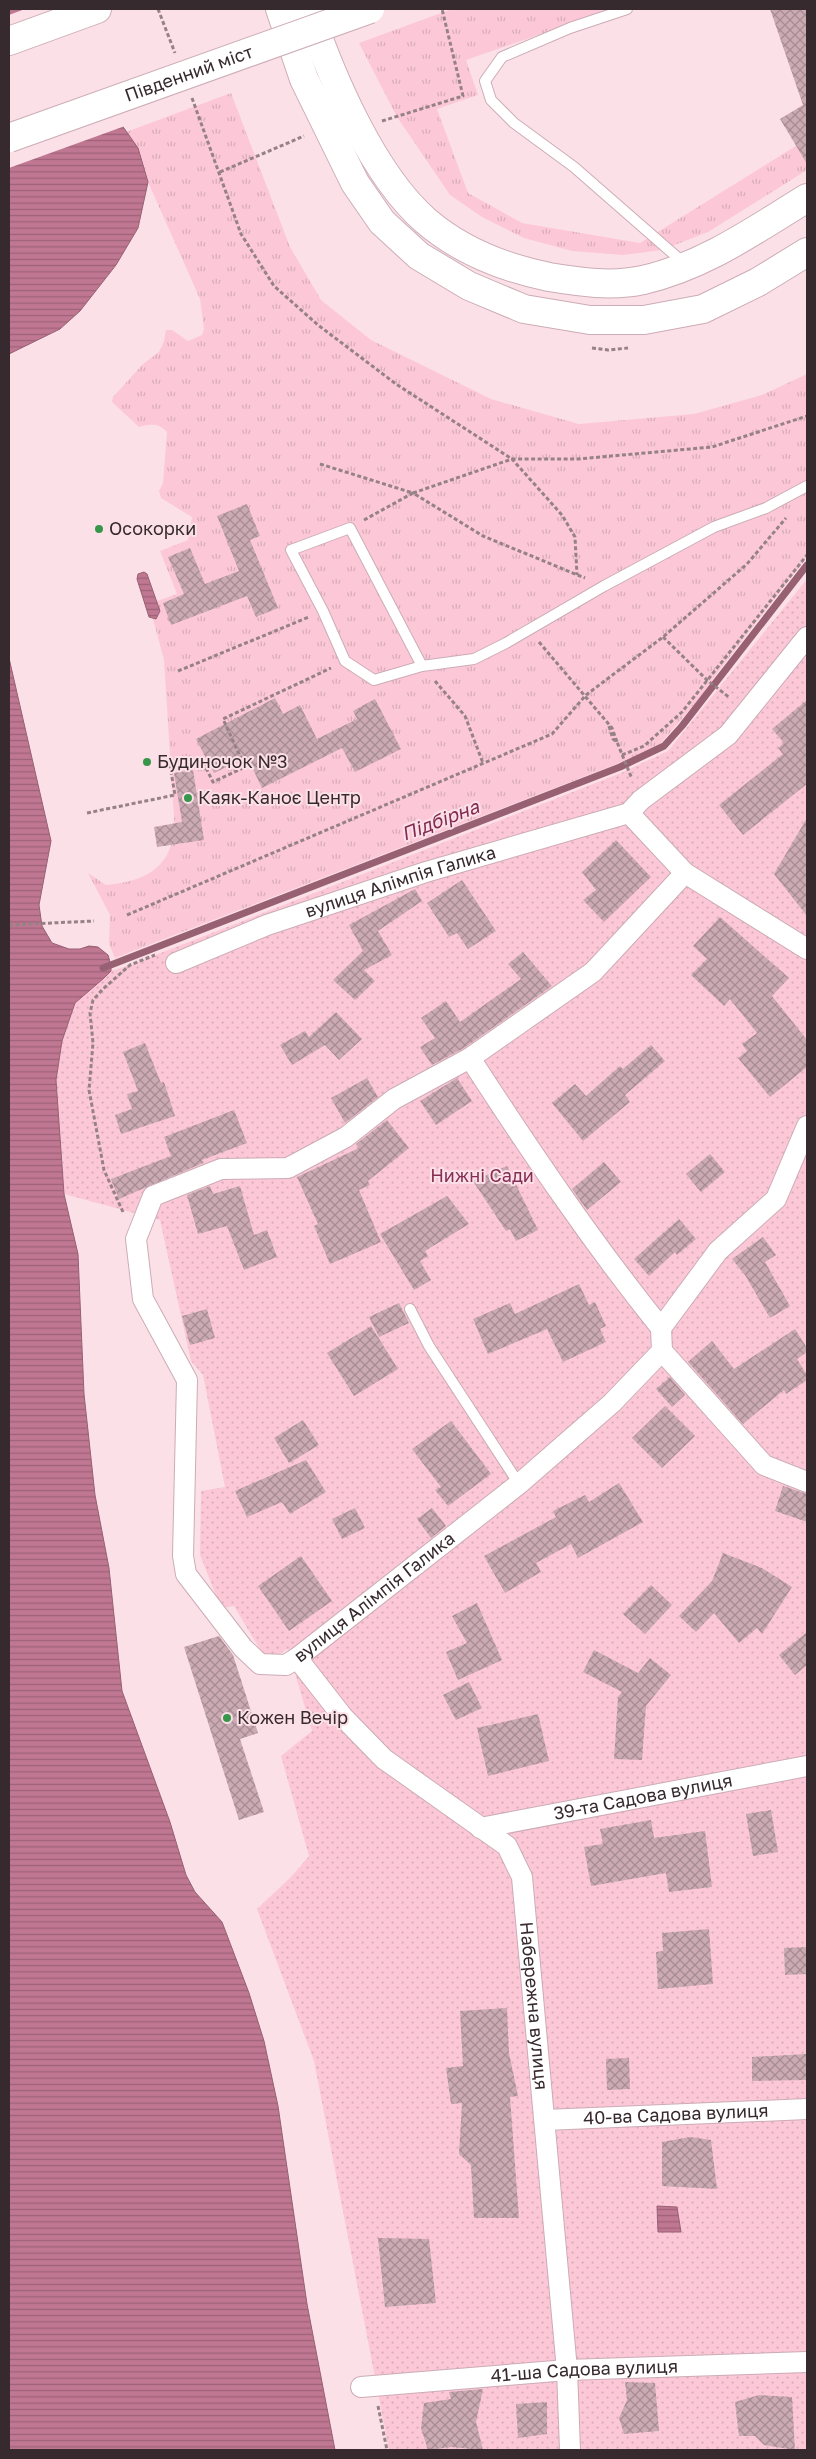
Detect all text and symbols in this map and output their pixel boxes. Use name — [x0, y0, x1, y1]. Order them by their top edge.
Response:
street label: Південний міст — [121, 40, 256, 106]
place label: Осокорки — [109, 517, 196, 539]
marker: Осокорки — [93, 523, 105, 535]
place label: Будиночок №3 — [157, 750, 288, 772]
marker: Будиночок №3 — [141, 756, 153, 768]
place label: Каяк-Каноє Центр — [198, 786, 361, 808]
marker: Каяк-Каноє Центр — [182, 792, 194, 804]
water label: Підбірна — [398, 794, 483, 845]
street label: вулиця Алімпія Галика — [302, 840, 498, 922]
park label: Нижні Сади — [430, 1164, 534, 1186]
street label: вулиця Алімпія Галика — [289, 1527, 459, 1666]
place label: Кожен Вечір — [237, 1706, 348, 1728]
marker: Кожен Вечір — [221, 1712, 233, 1724]
street label: 39-та Садова вулиця — [552, 1768, 734, 1824]
street label: Набережна вулиця — [516, 1921, 553, 2091]
street label: 40-ва Садова вулиця — [583, 2099, 769, 2128]
street label: 41-ша Садова вулиця — [490, 2354, 678, 2386]

